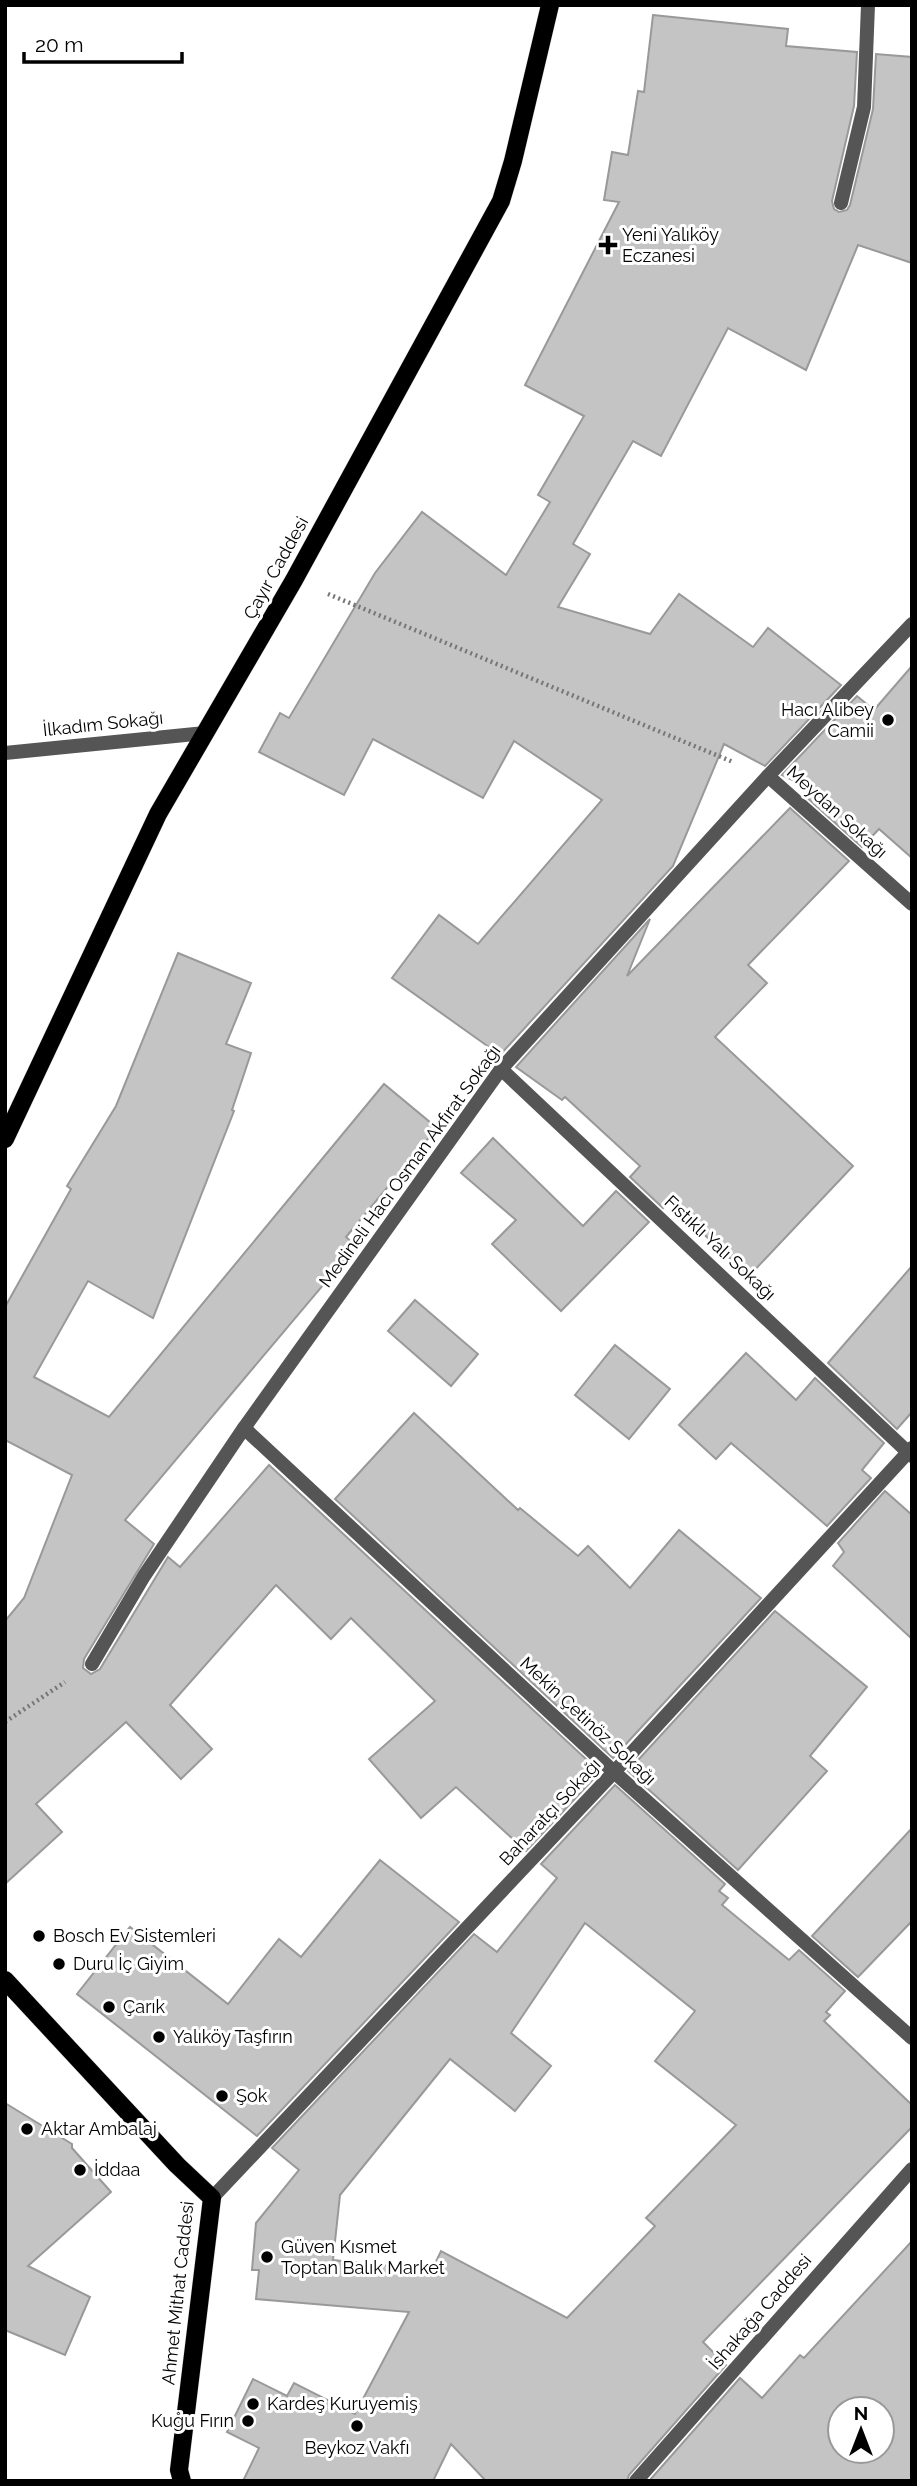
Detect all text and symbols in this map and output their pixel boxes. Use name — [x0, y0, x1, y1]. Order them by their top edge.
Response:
scale bar — [24, 21, 182, 65]
text: 20 m — [35, 32, 83, 57]
place label: Yeni Yalıköy Eczanesi — [622, 224, 719, 266]
marker: Yeni Yalıköy Eczanesi — [600, 237, 616, 253]
street label: Çayır Caddesi — [239, 513, 312, 623]
place label: Hacı Alibey Camii — [781, 699, 874, 741]
street label: İlkadım Sokağı — [42, 707, 164, 740]
marker: Hacı Alibey Camii — [880, 712, 896, 728]
street label: Meydan Sokağı — [783, 761, 892, 862]
street label: Medineli Hacı Osman Akfırat Sokağı — [315, 1040, 505, 1291]
street label: Fıstıklı Yalı Sokağı — [660, 1191, 780, 1304]
street label: Mekin Çetinöz Sokağı — [516, 1652, 661, 1789]
street label: Baharatçı Sokağı — [495, 1754, 605, 1869]
place label: Bosch Ev Sistemleri — [53, 1925, 216, 1946]
marker: Bosch Ev Sistemleri — [31, 1928, 47, 1944]
place label: Duru İç Giyim — [73, 1953, 184, 1974]
marker: Duru İç Giyim — [51, 1956, 67, 1972]
place label: Çarık — [123, 1996, 165, 2017]
marker: Çarık — [101, 1999, 117, 2015]
place label: Yalıköy Taşfırın — [173, 2026, 293, 2047]
marker: Yalıköy Taşfırın — [151, 2029, 167, 2045]
place label: Şok — [236, 2085, 268, 2106]
marker: Şok — [214, 2088, 230, 2104]
place label: Aktar Ambalaj — [41, 2118, 157, 2139]
marker: Aktar Ambalaj — [19, 2121, 35, 2137]
place label: İddaa — [94, 2159, 140, 2180]
marker: İddaa — [72, 2162, 88, 2178]
street label: Ahmet Mithat Caddesi — [157, 2200, 198, 2386]
place label: Güven Kısmet Toptan Balık Market — [281, 2236, 445, 2278]
marker: Güven Kısmet Toptan Balık Market — [259, 2249, 275, 2265]
street label: İshakağa Caddesi — [704, 2250, 815, 2374]
place label: Kardeş Kuruyemiş — [267, 2393, 418, 2414]
north arrow — [826, 2395, 896, 2465]
marker: Kardeş Kuruyemiş — [245, 2396, 261, 2412]
text: N — [854, 2402, 868, 2424]
place label: Kuğu Fırın — [151, 2410, 234, 2431]
marker: Kuğu Fırın — [240, 2413, 256, 2429]
marker: Beykoz Vakfı — [349, 2418, 365, 2434]
place label: Beykoz Vakfı — [305, 2437, 409, 2458]

